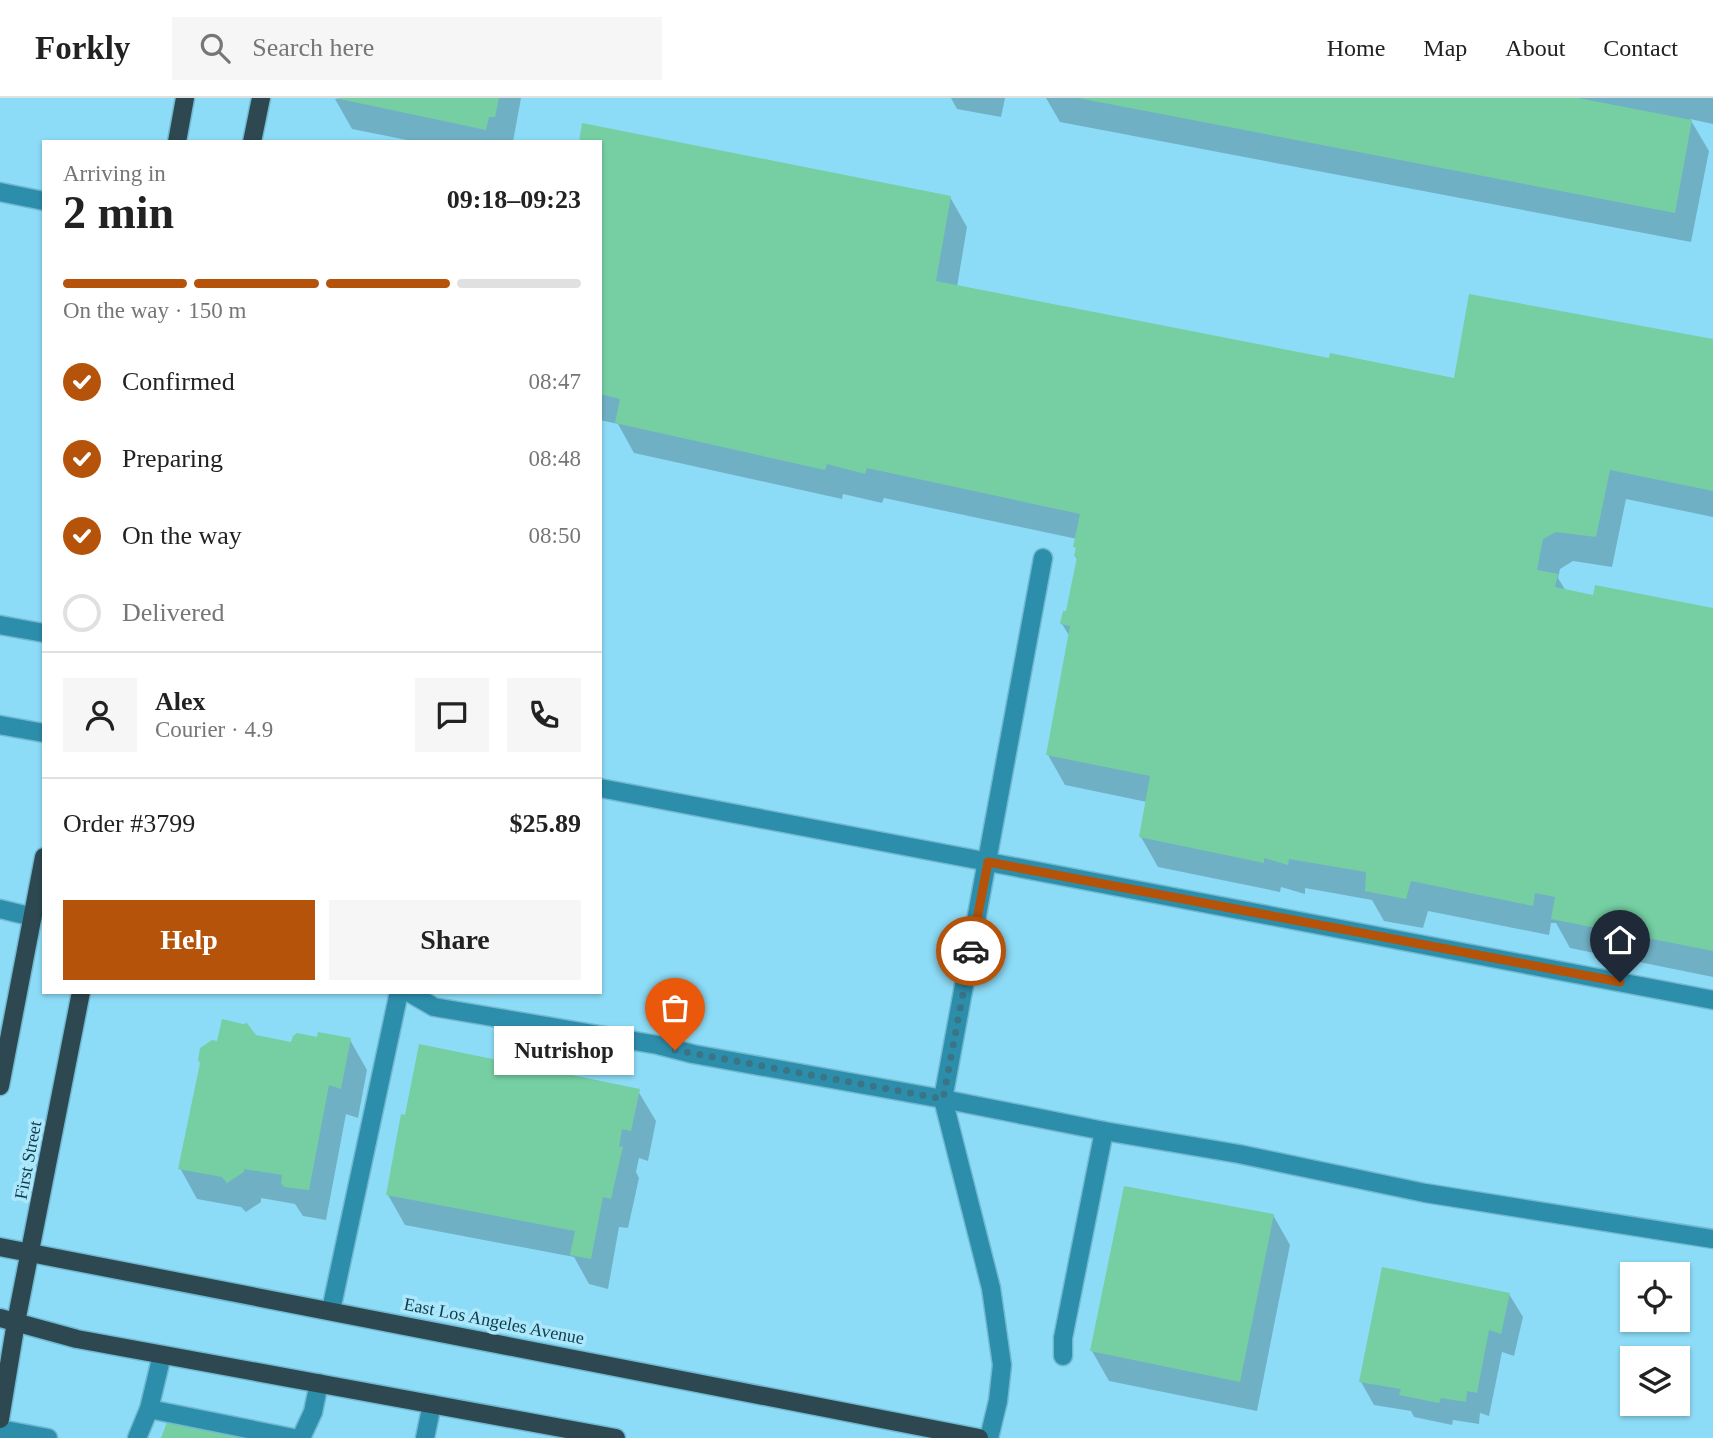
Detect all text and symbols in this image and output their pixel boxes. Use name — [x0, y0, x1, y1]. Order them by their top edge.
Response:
search box — [172, 17, 662, 80]
icon: search — [196, 29, 234, 67]
text: Forkly — [35, 30, 130, 66]
text: Search here — [252, 33, 374, 62]
text: Home — [1327, 35, 1385, 61]
text: Map — [1423, 35, 1467, 61]
text: About — [1505, 35, 1565, 61]
text: Contact — [1603, 35, 1678, 61]
text: Arriving in — [63, 161, 166, 186]
text: 09:18–09:23 — [447, 185, 581, 214]
text: 2 min — [63, 187, 174, 238]
text: On the way · 150 m — [63, 298, 246, 323]
icon: check — [63, 363, 101, 401]
text: Confirmed — [122, 367, 235, 396]
text: 08:47 — [529, 369, 581, 394]
icon: check — [63, 440, 101, 478]
text: Preparing — [122, 444, 223, 473]
text: 08:48 — [529, 446, 581, 471]
icon: check — [63, 517, 101, 555]
text: On the way — [122, 521, 242, 550]
text: 08:50 — [529, 523, 581, 548]
text: Delivered — [122, 598, 225, 627]
button: person — [63, 678, 137, 752]
button: chat — [415, 678, 489, 752]
button: phone — [507, 678, 581, 752]
text: Alex — [155, 687, 206, 716]
text: Courier · 4.9 — [155, 717, 273, 742]
text: Order #3799 — [63, 809, 195, 838]
text: $25.89 — [510, 809, 581, 838]
button: Help — [63, 900, 315, 980]
button: Share — [329, 900, 581, 980]
pin — [1590, 910, 1650, 982]
courier — [936, 916, 1006, 986]
icon: home — [1601, 921, 1639, 959]
icon: car — [952, 932, 990, 970]
pin — [645, 978, 705, 1050]
icon: bag — [656, 989, 694, 1027]
callout: Nutrishop — [493, 1026, 633, 1074]
text: Nutrishop — [514, 1038, 614, 1063]
street label: First Street — [11, 1119, 45, 1201]
map controls — [1620, 1262, 1690, 1416]
button: locate — [1620, 1262, 1690, 1332]
street label: East Los Angeles Avenue — [402, 1294, 586, 1348]
button: layers — [1620, 1346, 1690, 1416]

